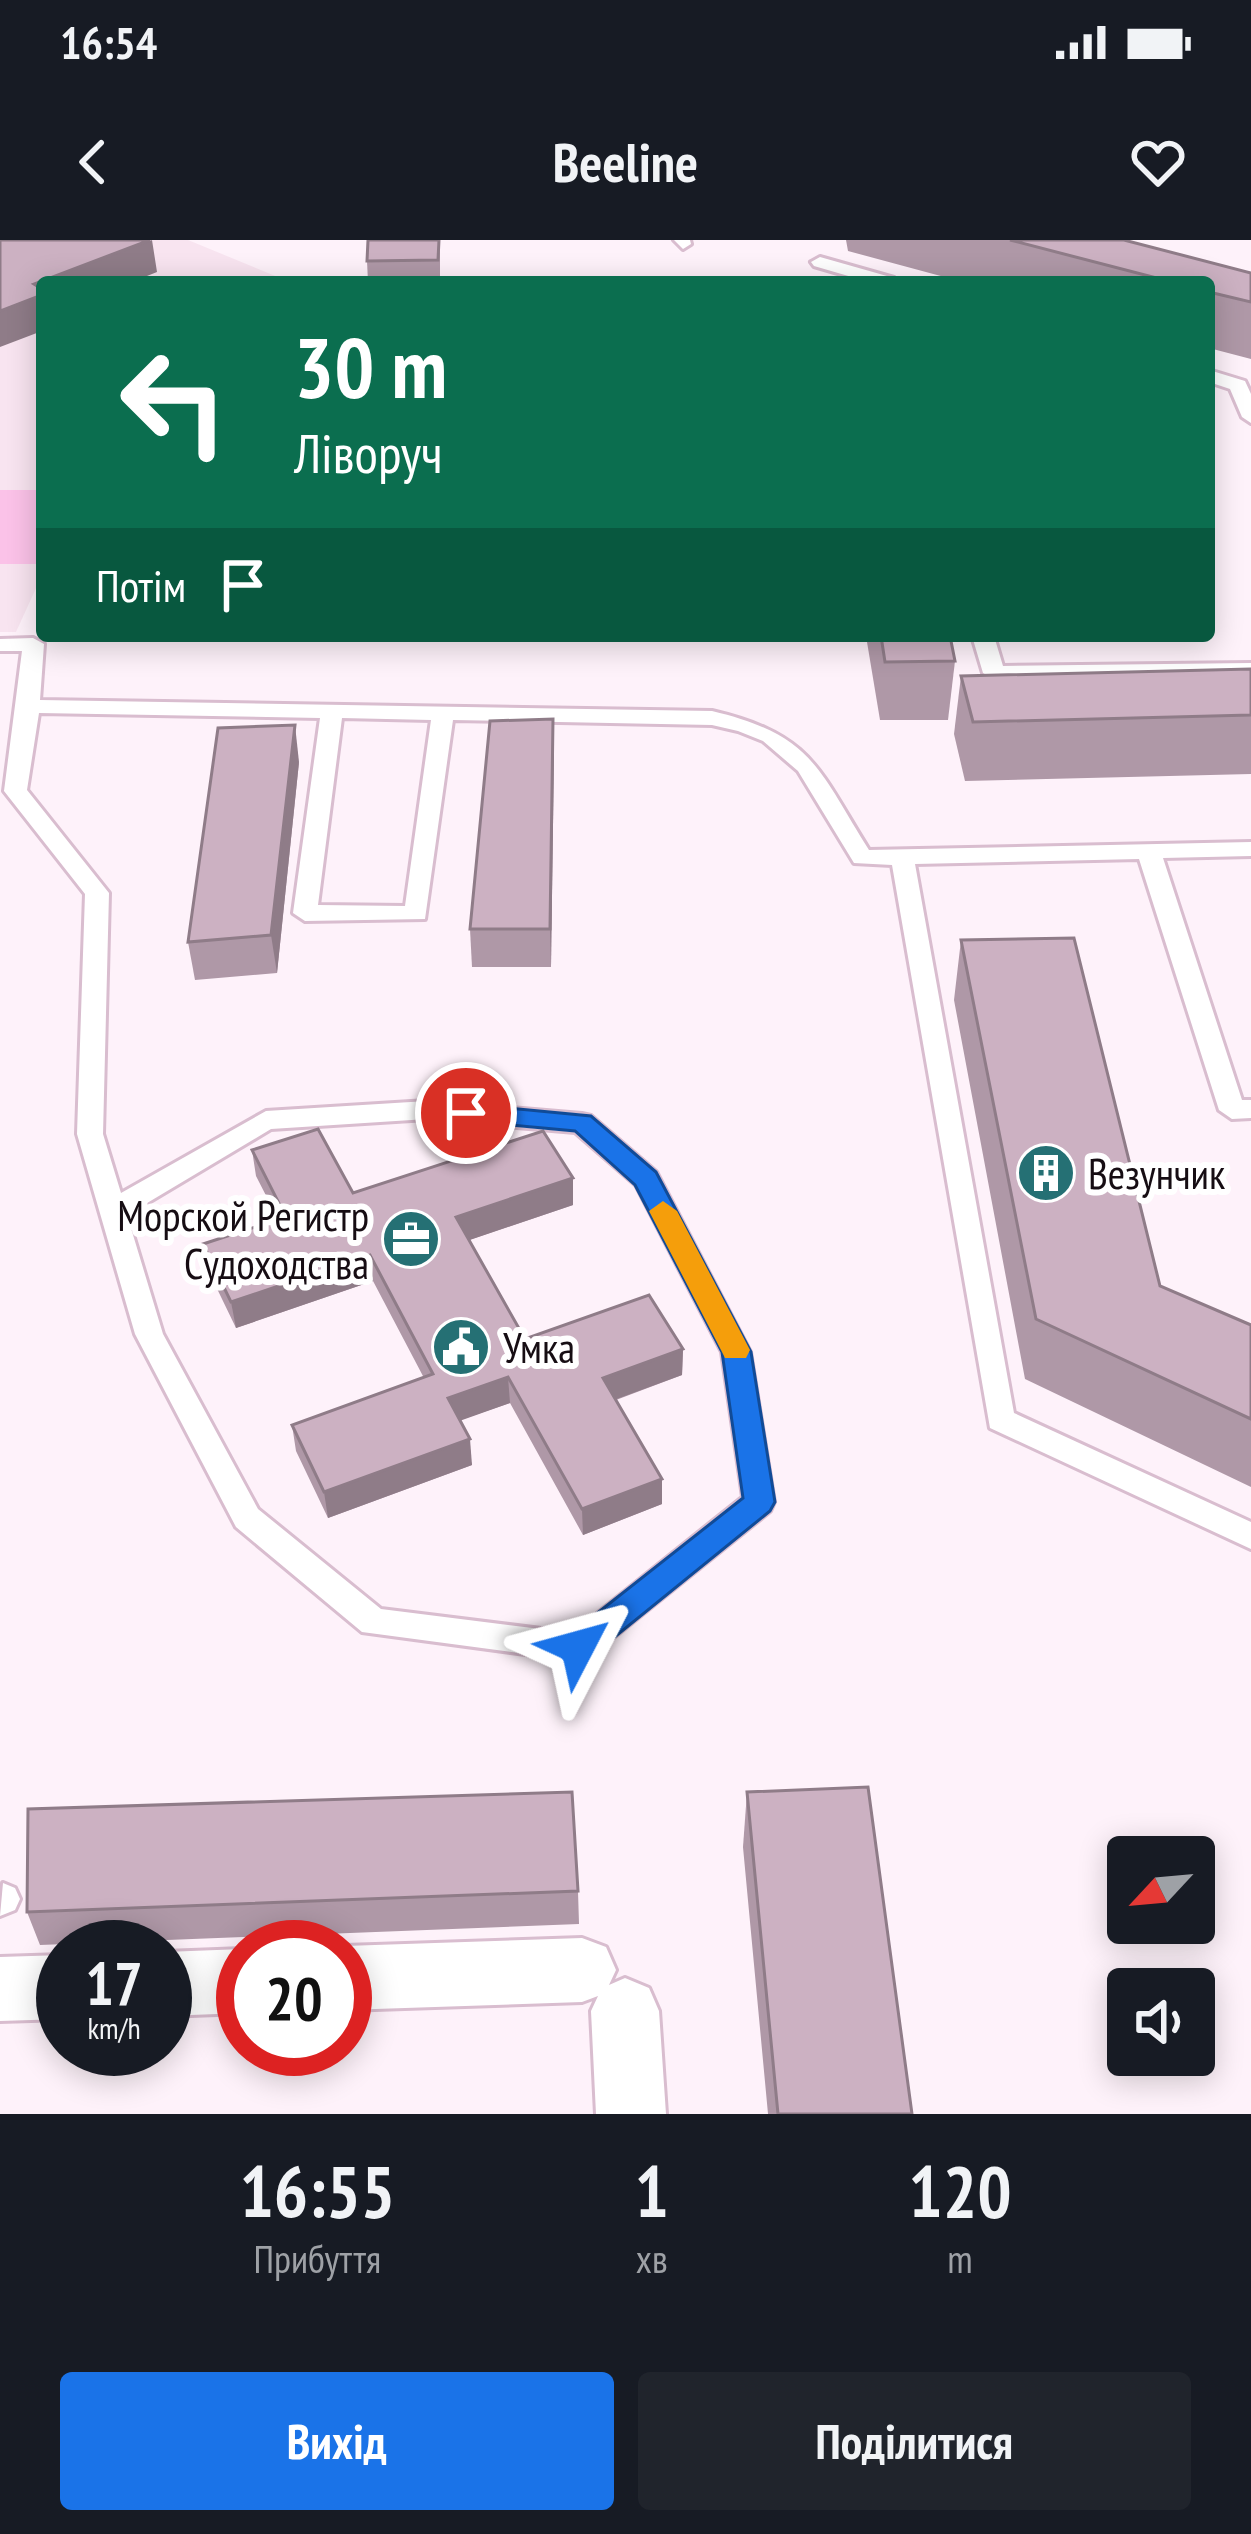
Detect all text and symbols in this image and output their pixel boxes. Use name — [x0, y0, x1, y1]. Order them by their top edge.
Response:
text: 16:54 — [60, 13, 157, 71]
text: Beeline — [553, 127, 698, 197]
icon: back — [60, 129, 126, 195]
icon: heart — [1125, 129, 1191, 195]
text: 30 m — [294, 312, 447, 421]
icon: left — [96, 324, 252, 480]
text: Ліворуч — [294, 418, 443, 488]
icon: arrive — [210, 552, 276, 618]
text: Потім — [96, 556, 186, 614]
pin — [415, 1062, 517, 1164]
icon: arrive — [433, 1080, 499, 1146]
building icon: Везунчик — [1015, 1142, 1077, 1204]
place label: Везунчик — [1088, 1146, 1225, 1201]
place label: Морской Регистр Судоходства — [117, 1188, 369, 1291]
office icon: Морской Регистр Судоходства — [380, 1208, 442, 1270]
public building icon: Умка — [430, 1316, 492, 1378]
place label: Умка — [503, 1320, 575, 1375]
position arrow — [515, 1584, 641, 1710]
north arrow — [1107, 1836, 1215, 1944]
map controls — [1107, 1836, 1215, 2076]
speed limit sign: 20 — [216, 1920, 372, 2076]
text: 17 — [85, 1944, 143, 2022]
button: sound — [1107, 1968, 1215, 2076]
text: km/h — [87, 2008, 141, 2047]
text: 16:55 — [239, 2144, 395, 2237]
text: 1 — [635, 2144, 669, 2237]
text: 120 — [908, 2144, 1012, 2237]
text: Прибуття — [253, 2233, 381, 2284]
text: хв — [636, 2233, 668, 2284]
text: m — [947, 2233, 973, 2284]
button: Вихід — [60, 2372, 614, 2510]
button: Поділитися — [638, 2372, 1191, 2510]

